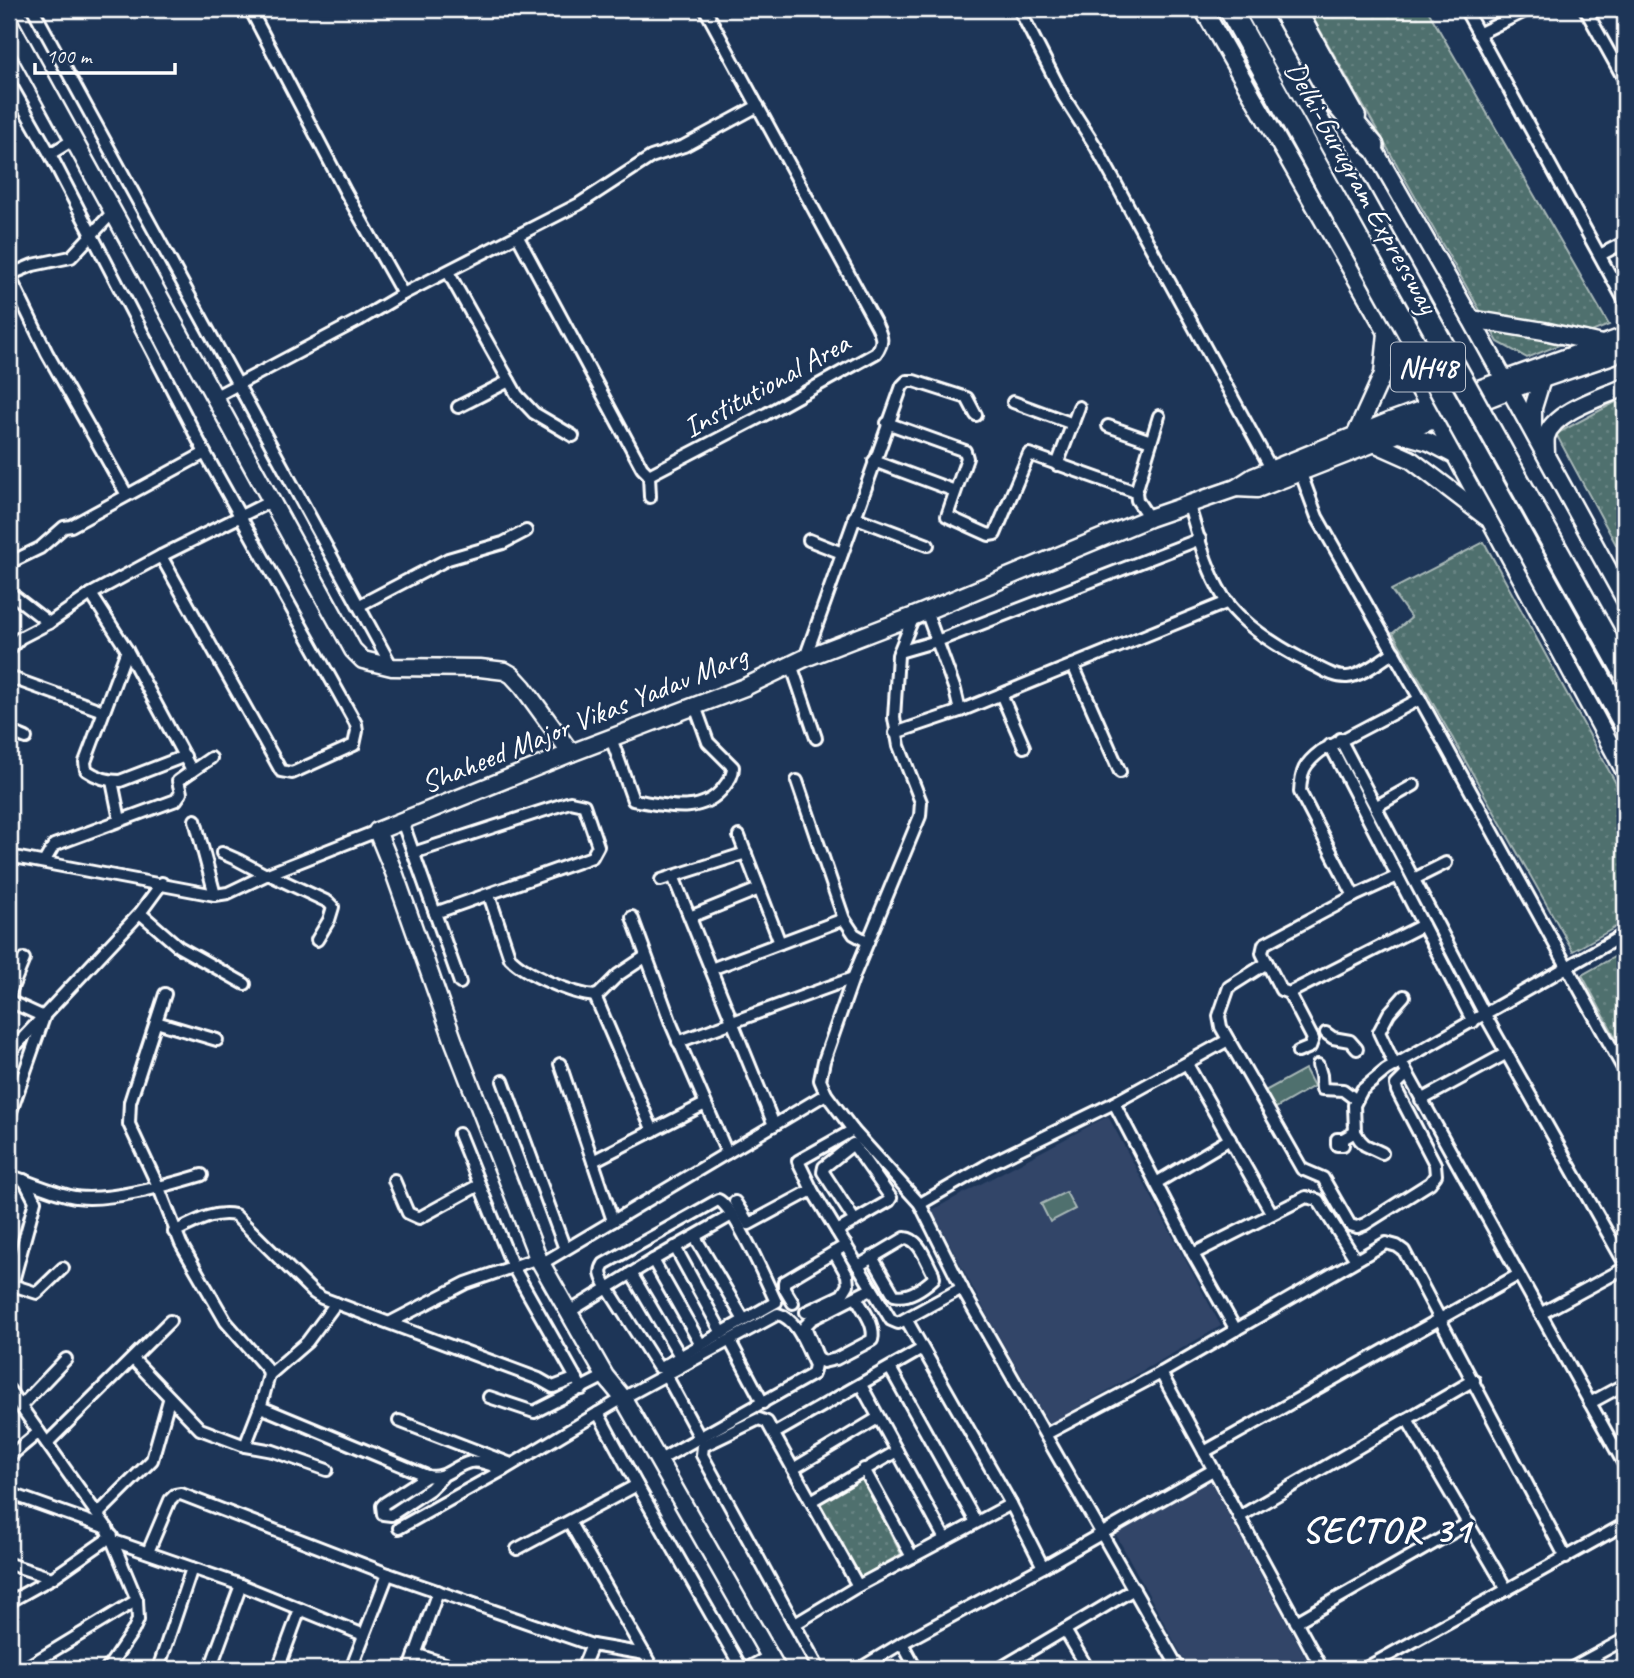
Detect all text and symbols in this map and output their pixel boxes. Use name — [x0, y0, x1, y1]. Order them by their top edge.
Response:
scale bar — [35, 32, 175, 76]
text: 100 m — [46, 43, 93, 69]
street label: Delhi-Gurugram Expressway — [1277, 54, 1448, 322]
street label: Institutional Area — [676, 323, 858, 446]
road number: NH48 — [1391, 342, 1465, 392]
street label: Shaheed Major Vikas Yadav Marg — [415, 635, 755, 802]
district label: SECTOR 31 — [1302, 1506, 1474, 1553]

